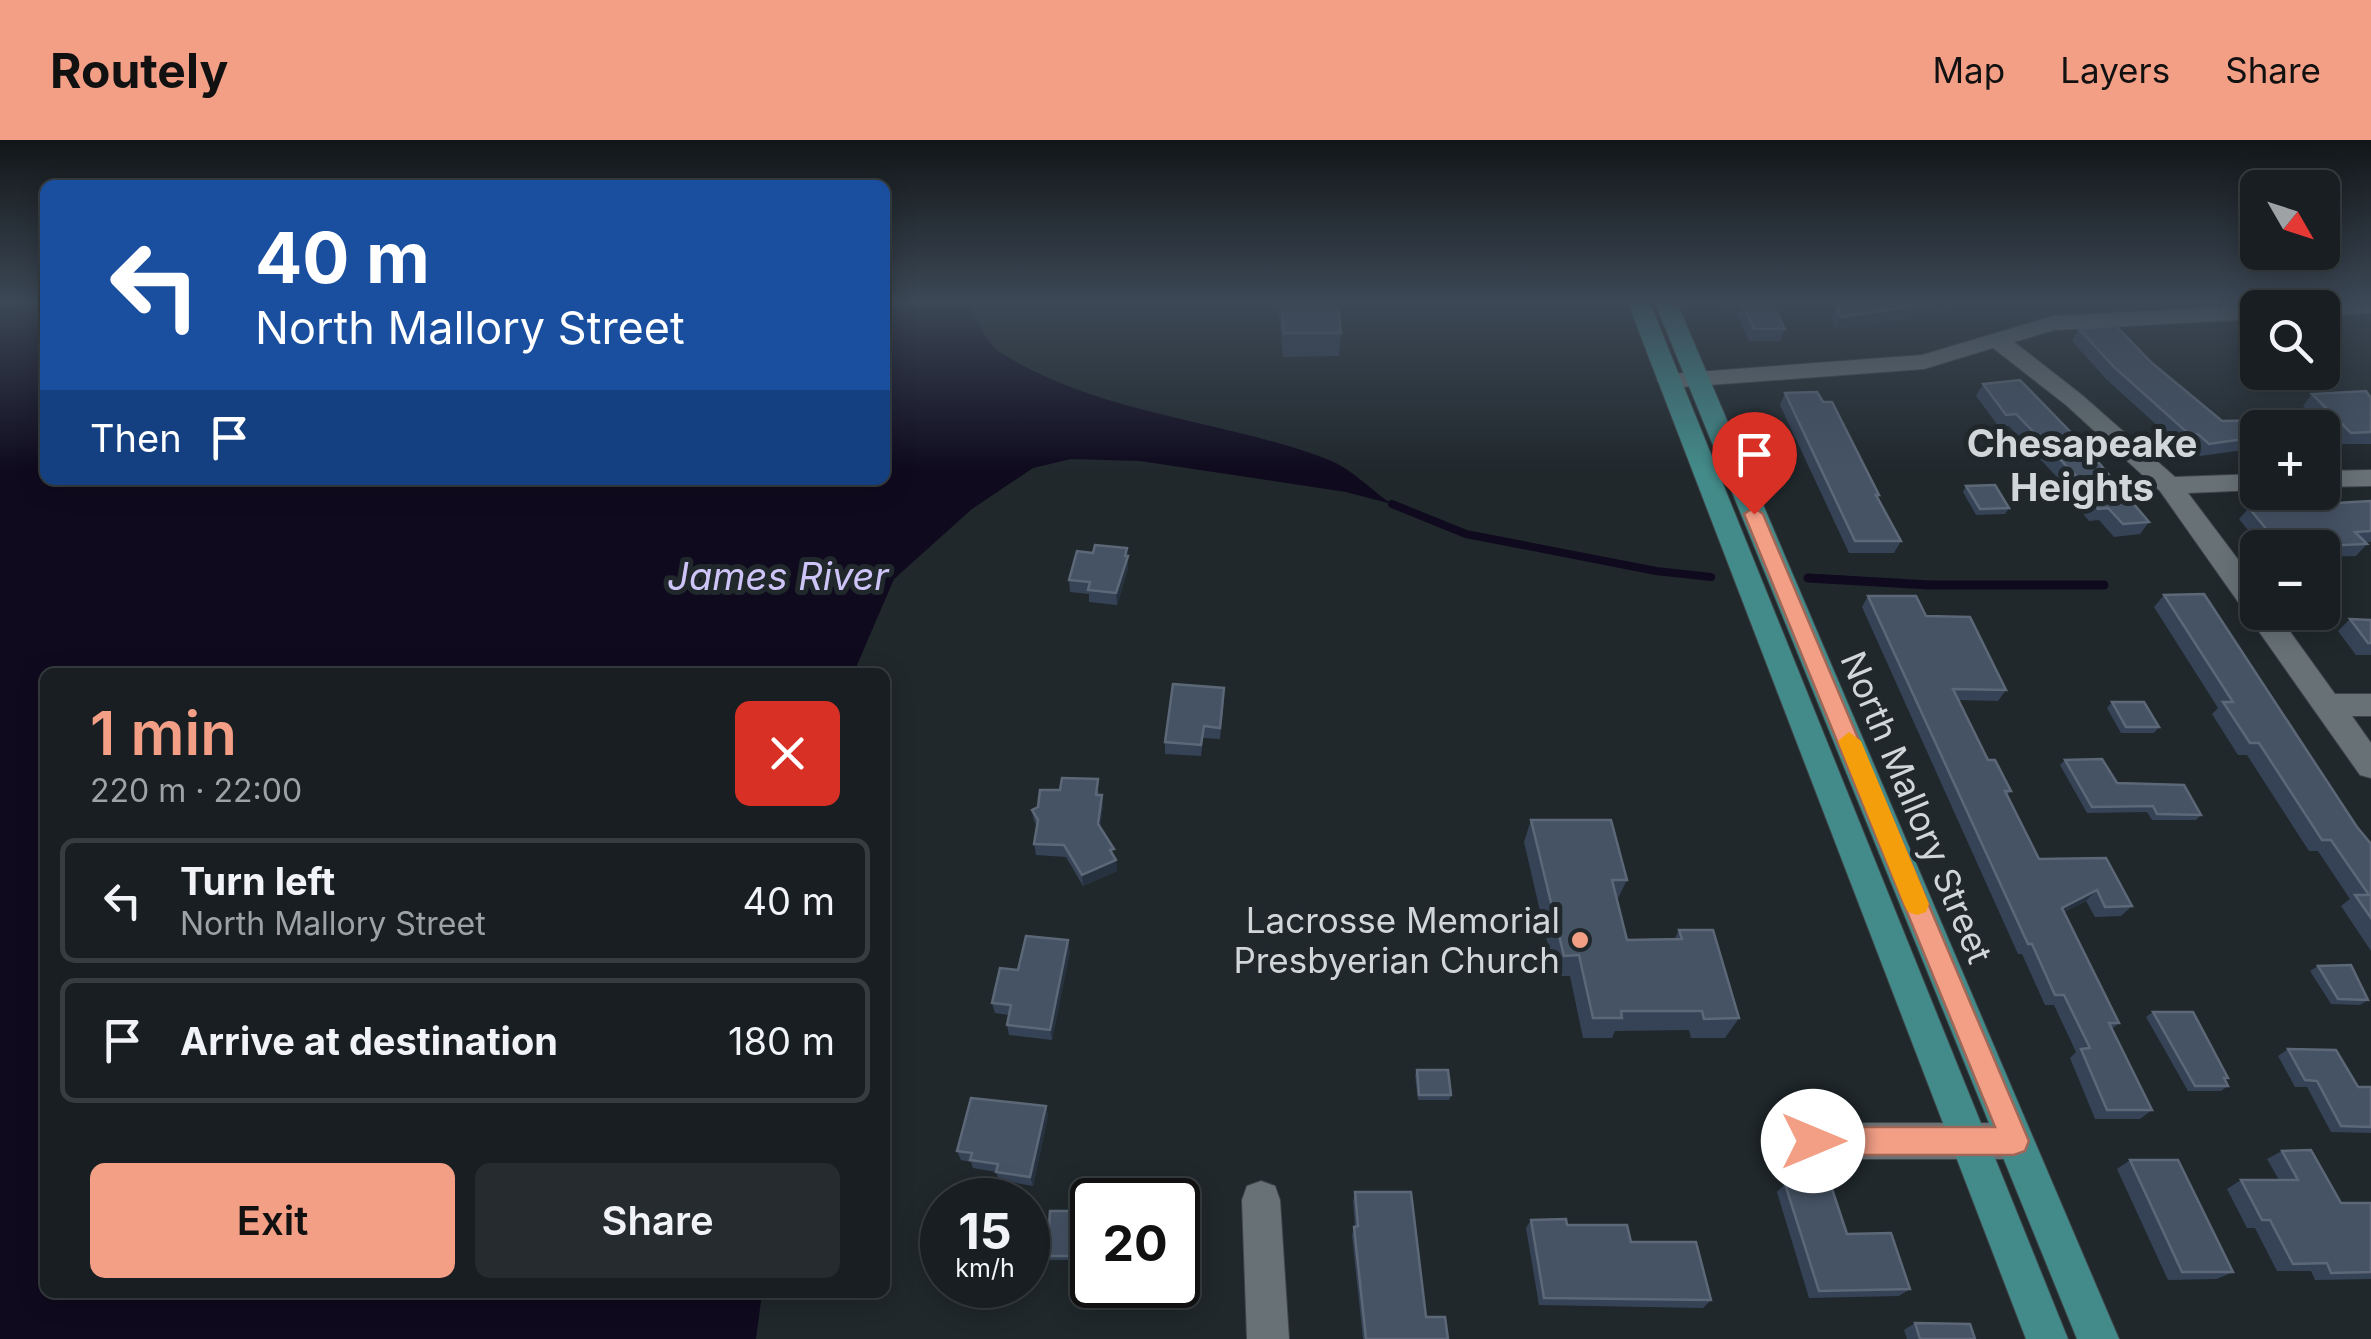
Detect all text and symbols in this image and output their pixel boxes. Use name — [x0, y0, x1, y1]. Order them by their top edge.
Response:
text: Routely — [50, 41, 228, 100]
text: Map — [1933, 49, 2005, 91]
text: Layers — [2060, 49, 2170, 91]
text: Share — [2225, 49, 2321, 91]
north arrow — [2240, 170, 2340, 270]
map controls — [2240, 170, 2340, 630]
text: 40 m — [255, 215, 430, 300]
icon: left — [90, 220, 220, 350]
button: search — [2240, 290, 2340, 390]
text: North Mallory Street — [255, 300, 685, 355]
icon: arrive — [202, 410, 257, 465]
button: + — [2240, 410, 2340, 510]
pin — [1712, 412, 1797, 515]
text: Then — [90, 415, 182, 461]
district label: Chesapeake Heights — [1967, 420, 2197, 510]
icon: arrive — [1727, 427, 1782, 482]
button: − — [2240, 530, 2340, 630]
water label: James River — [667, 553, 890, 599]
street label: North Mallory Street — [1832, 645, 2002, 969]
text: 1 min — [90, 697, 237, 769]
button: close — [735, 701, 840, 806]
text: 220 m · 22:00 — [90, 771, 302, 810]
text: Turn left — [180, 858, 335, 904]
icon: left — [95, 873, 150, 928]
text: 40 m — [743, 878, 835, 924]
place label: Lacrosse Memorial Presbyerian Church — [1233, 899, 1560, 981]
text: North Mallory Street — [180, 904, 486, 943]
marker: Lacrosse Memorial Presbyerian Church — [1569, 929, 1591, 951]
icon: arrive — [95, 1013, 150, 1068]
text: Arrive at destination — [180, 1018, 558, 1064]
text: 180 m — [728, 1018, 835, 1064]
position arrow — [1761, 1089, 1865, 1193]
button: Exit — [90, 1163, 455, 1278]
button: Share — [475, 1163, 840, 1278]
speed limit sign: 20 — [1070, 1178, 1200, 1308]
text: 15 — [958, 1201, 1012, 1261]
text: km/h — [955, 1253, 1015, 1283]

